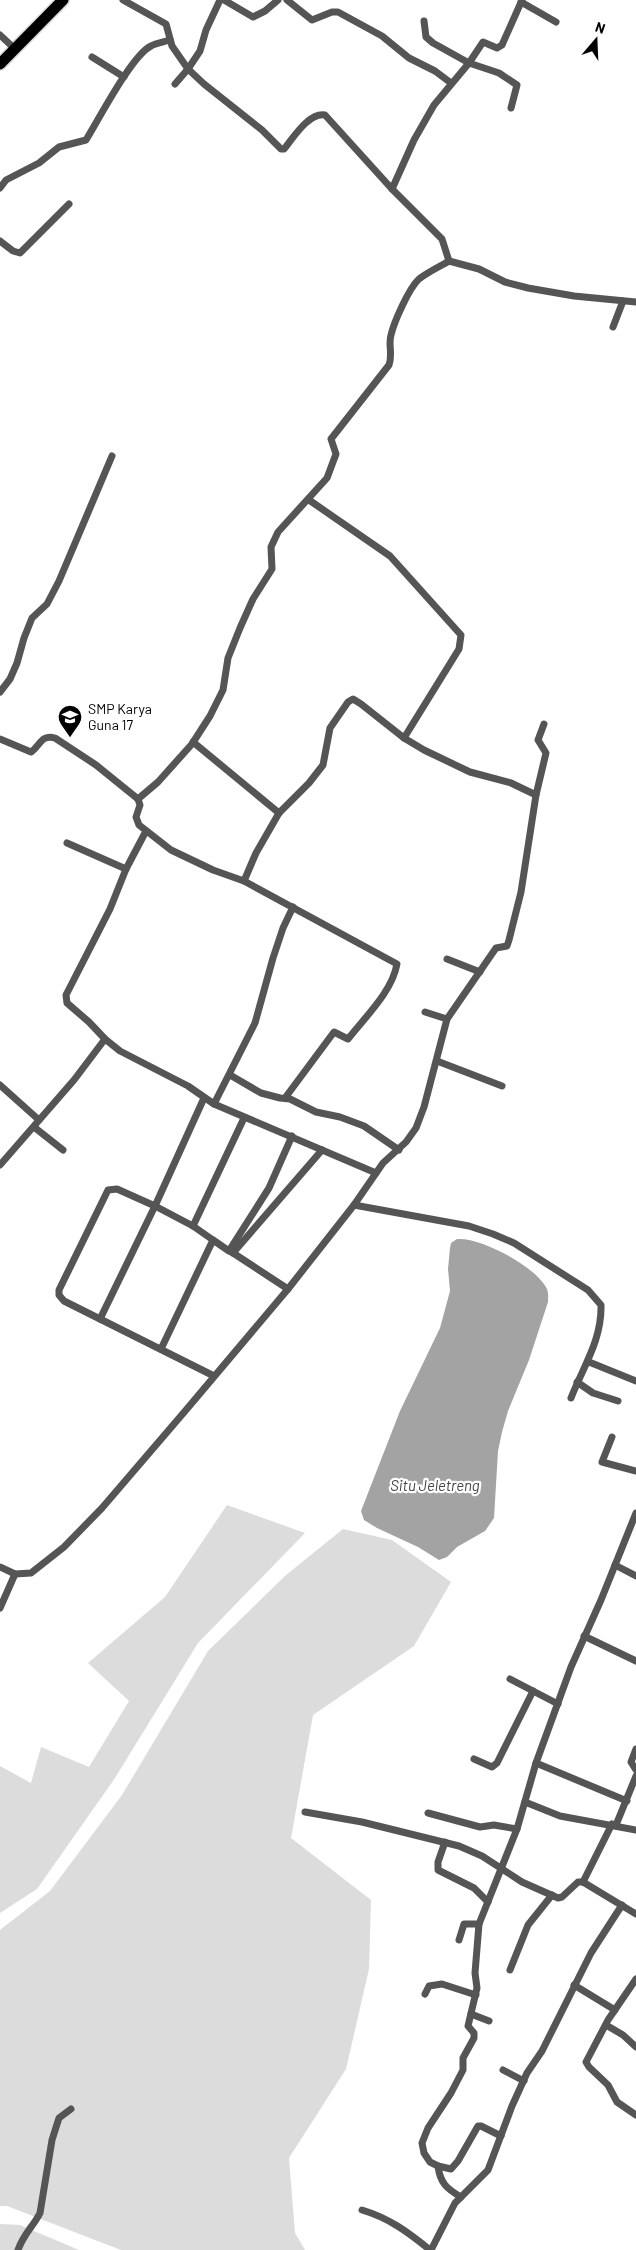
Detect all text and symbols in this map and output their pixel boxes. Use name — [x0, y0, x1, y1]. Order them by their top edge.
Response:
north arrow — [571, 15, 621, 65]
text: N — [593, 18, 608, 37]
place label: SMP Karya Guna 17 — [88, 700, 152, 733]
school or university icon: SMP Karya Guna 17 — [57, 704, 83, 738]
water label: Situ Jeletreng — [390, 1476, 480, 1494]

